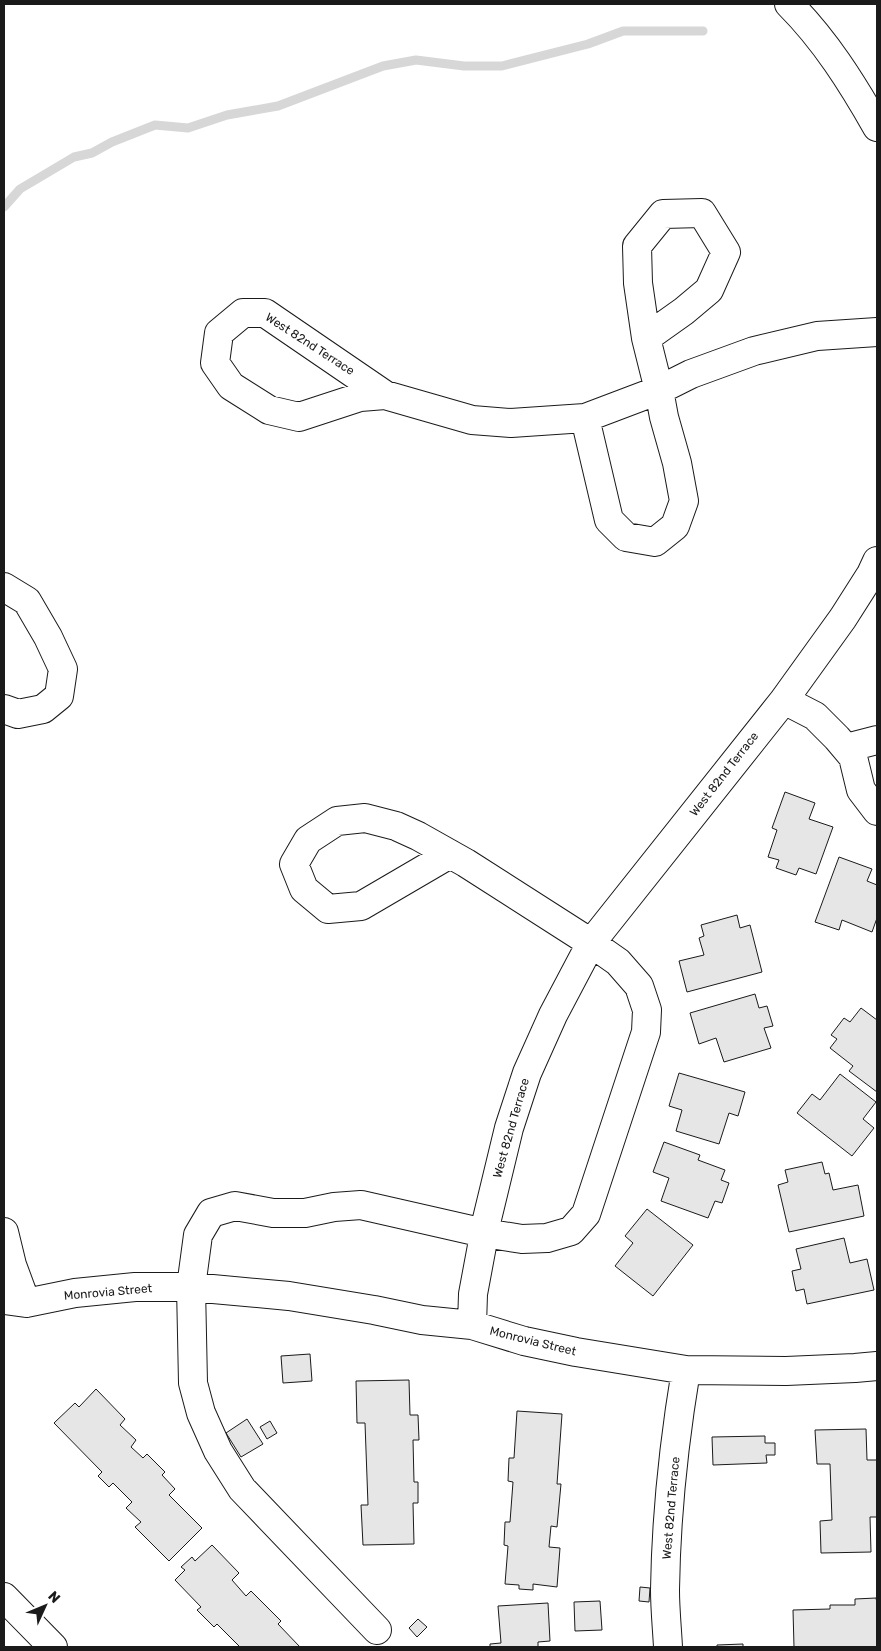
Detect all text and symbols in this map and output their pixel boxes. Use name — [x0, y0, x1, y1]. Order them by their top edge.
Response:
street label: West 82nd Terrace — [263, 310, 357, 378]
street label: West 82nd Terrace — [687, 729, 761, 819]
street label: West 82nd Terrace — [490, 1076, 532, 1179]
street label: Monrovia Street — [63, 1281, 153, 1303]
street label: Monrovia Street — [488, 1323, 578, 1359]
street label: West 82nd Terrace — [660, 1456, 682, 1560]
north arrow — [20, 1581, 70, 1631]
text: N — [44, 1588, 64, 1607]

